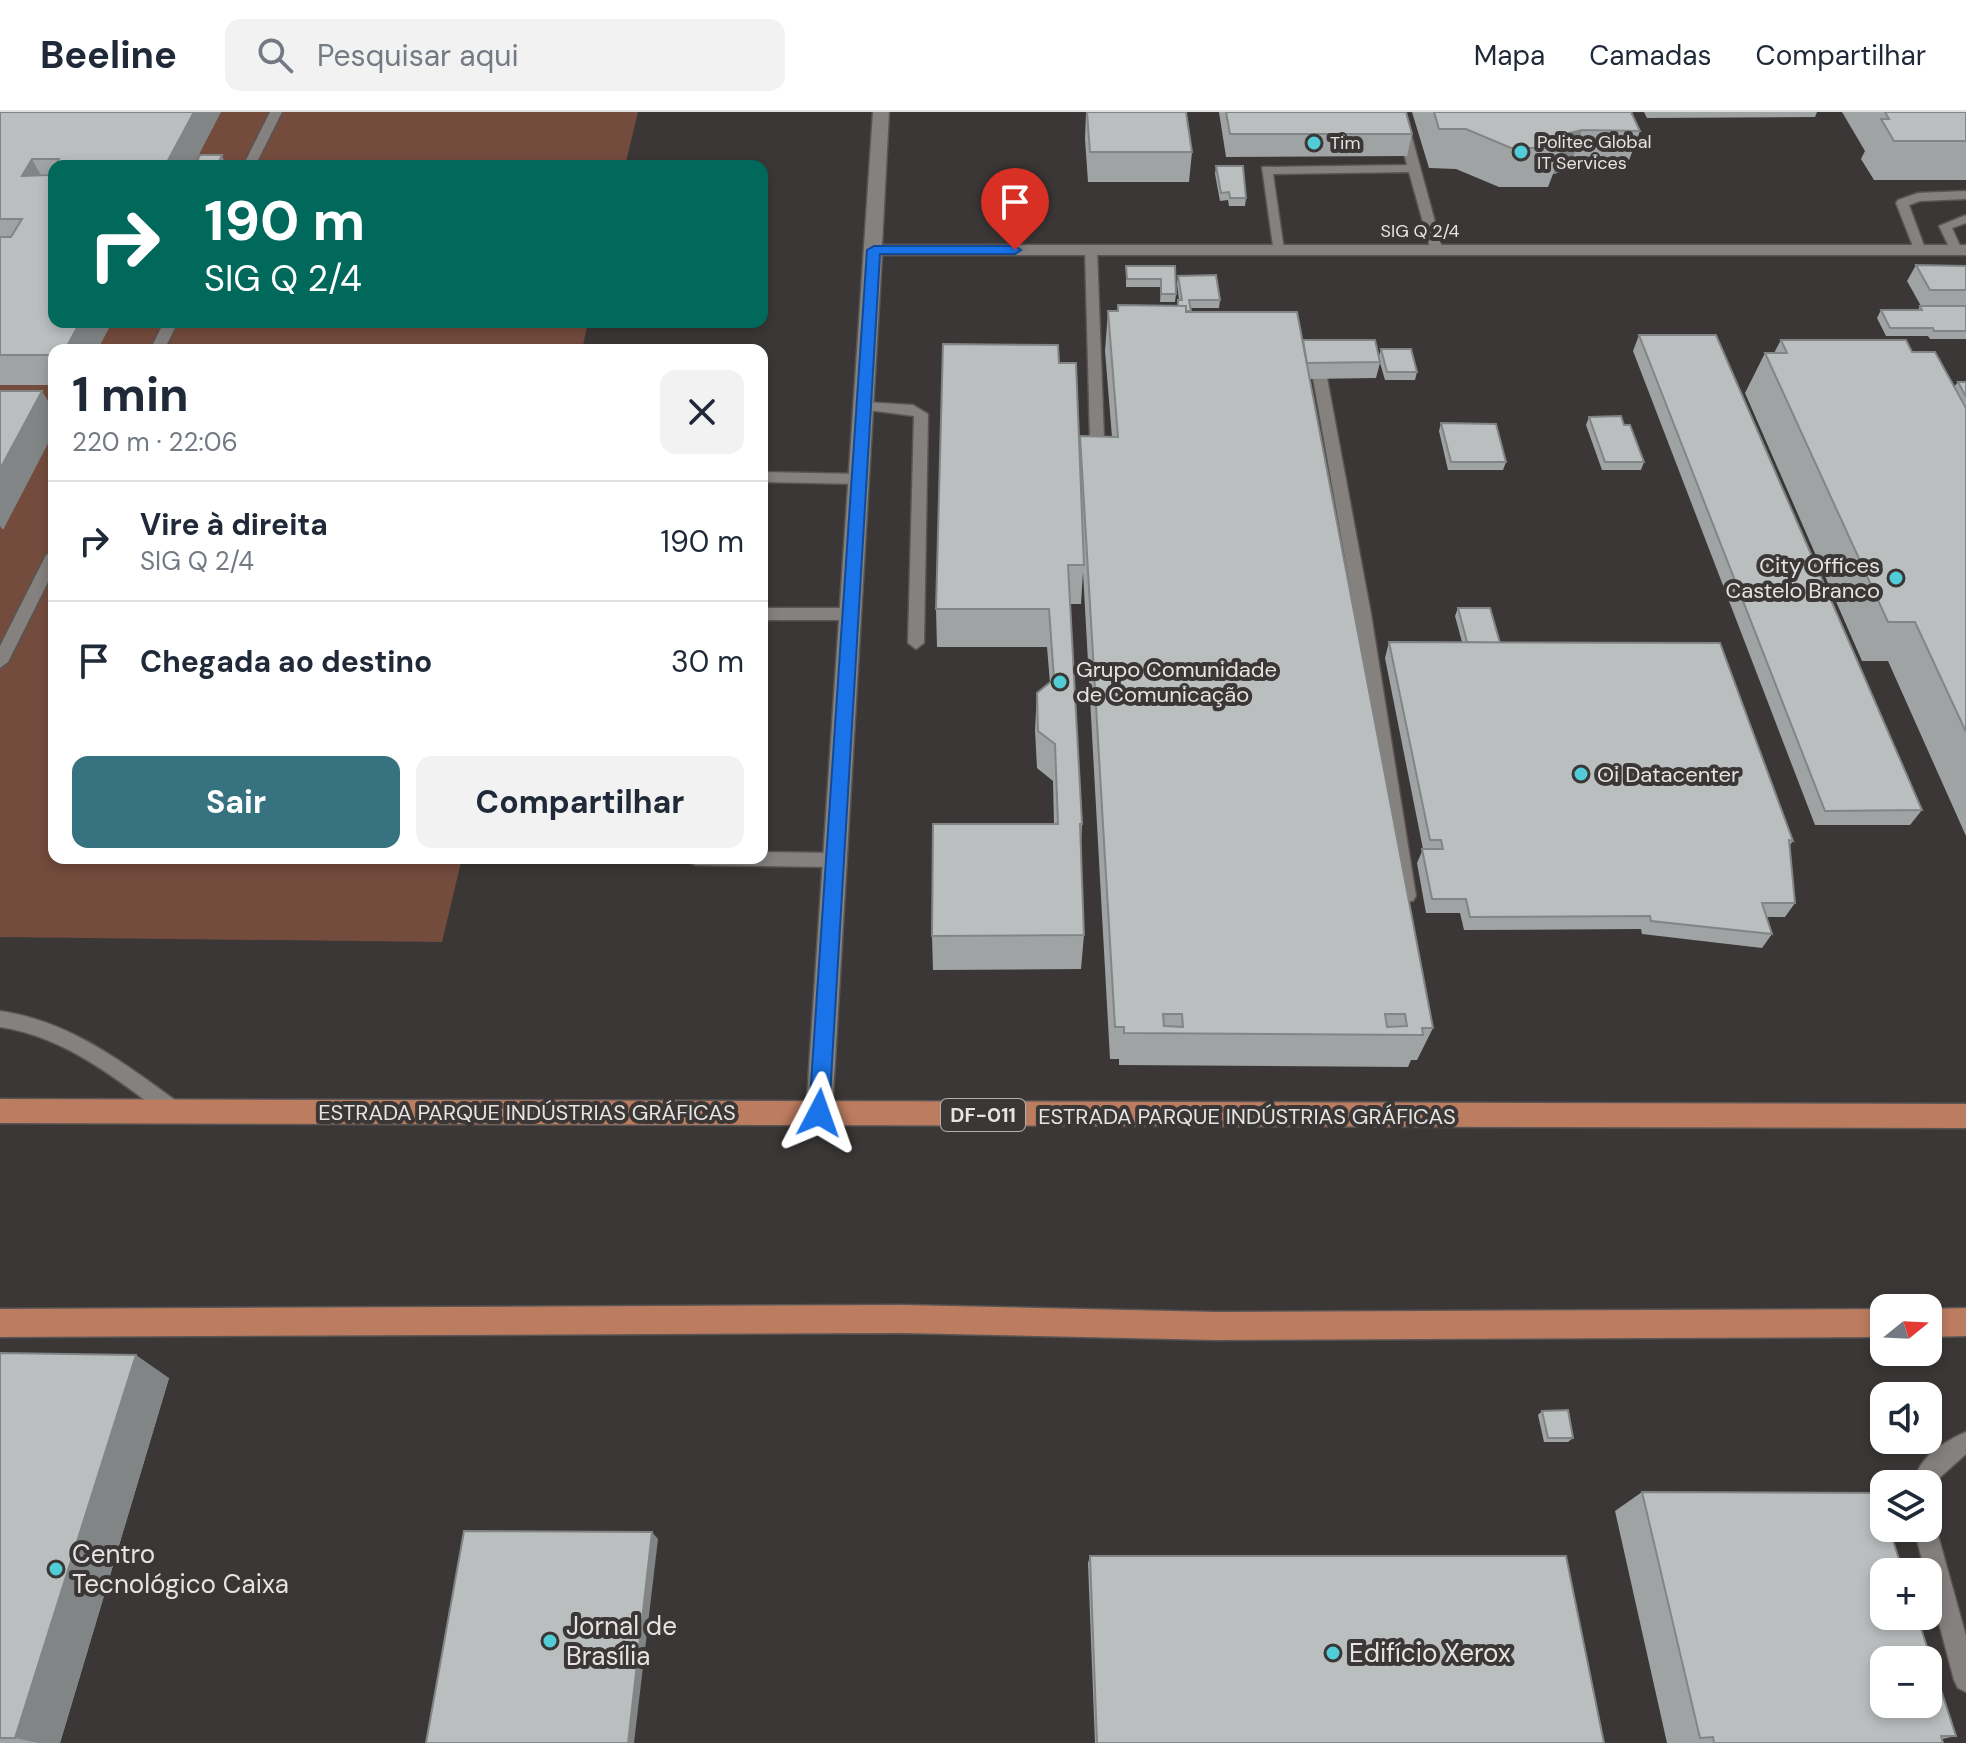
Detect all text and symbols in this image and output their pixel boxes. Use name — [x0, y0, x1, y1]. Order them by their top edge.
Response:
search box — [225, 19, 785, 91]
text: Beeline — [40, 30, 177, 80]
icon: search — [253, 33, 297, 77]
text: Pesquisar aqui — [317, 36, 519, 75]
text: Mapa — [1474, 37, 1545, 74]
text: Camadas — [1589, 37, 1712, 74]
text: Compartilhar — [1756, 37, 1926, 74]
place label: Politec Global IT Services — [1537, 130, 1651, 175]
place label: Tim — [1330, 131, 1360, 155]
marker: Tim — [1305, 134, 1323, 152]
marker: Politec Global IT Services — [1512, 143, 1530, 161]
pin — [981, 168, 1049, 250]
icon: arrive — [993, 180, 1037, 224]
text: 190 m — [204, 184, 365, 257]
icon: right — [72, 192, 176, 296]
street label: SIG Q 2/4 — [1381, 219, 1460, 243]
text: SIG Q 2/4 — [204, 255, 362, 302]
text: 1 min — [72, 363, 189, 426]
button: close — [660, 370, 744, 454]
text: 220 m · 22:06 — [72, 425, 238, 459]
text: Vire à direita — [140, 505, 328, 544]
icon: right — [72, 519, 116, 563]
text: 190 m — [661, 522, 744, 561]
text: SIG Q 2/4 — [140, 544, 254, 578]
place label: City Offices Castelo Branco — [1725, 551, 1880, 605]
marker: City Offices Castelo Branco — [1887, 569, 1905, 587]
icon: arrive — [72, 639, 116, 683]
text: Chegada ao destino — [140, 642, 432, 681]
text: 30 m — [671, 642, 744, 681]
place label: Grupo Comunidade de Comunicação — [1076, 655, 1277, 709]
marker: Grupo Comunidade de Comunicação — [1051, 673, 1069, 691]
button: Sair — [72, 756, 400, 848]
button: Compartilhar — [416, 756, 744, 848]
place label: Oi Datacenter — [1597, 760, 1739, 789]
marker: Oi Datacenter — [1572, 765, 1590, 783]
position arrow — [777, 1071, 861, 1155]
street label: ESTRADA PARQUE INDÚSTRIAS GRÁFICAS — [318, 1098, 736, 1127]
road number: DF-011 — [941, 1099, 1025, 1131]
street label: ESTRADA PARQUE INDÚSTRIAS GRÁFICAS — [1038, 1102, 1456, 1131]
north arrow — [1870, 1294, 1942, 1366]
map controls — [1870, 1294, 1942, 1718]
button: sound — [1870, 1382, 1942, 1454]
button: layers — [1870, 1470, 1942, 1542]
place label: Centro Tecnológico Caixa — [72, 1537, 289, 1601]
button: + — [1870, 1558, 1942, 1630]
marker: Centro Tecnológico Caixa — [47, 1560, 65, 1578]
place label: Jornal de Brasília — [566, 1609, 677, 1673]
marker: Jornal de Brasília — [541, 1632, 559, 1650]
place label: Edifício Xerox — [1349, 1636, 1511, 1670]
marker: Edifício Xerox — [1324, 1644, 1342, 1662]
button: − — [1870, 1646, 1942, 1718]

